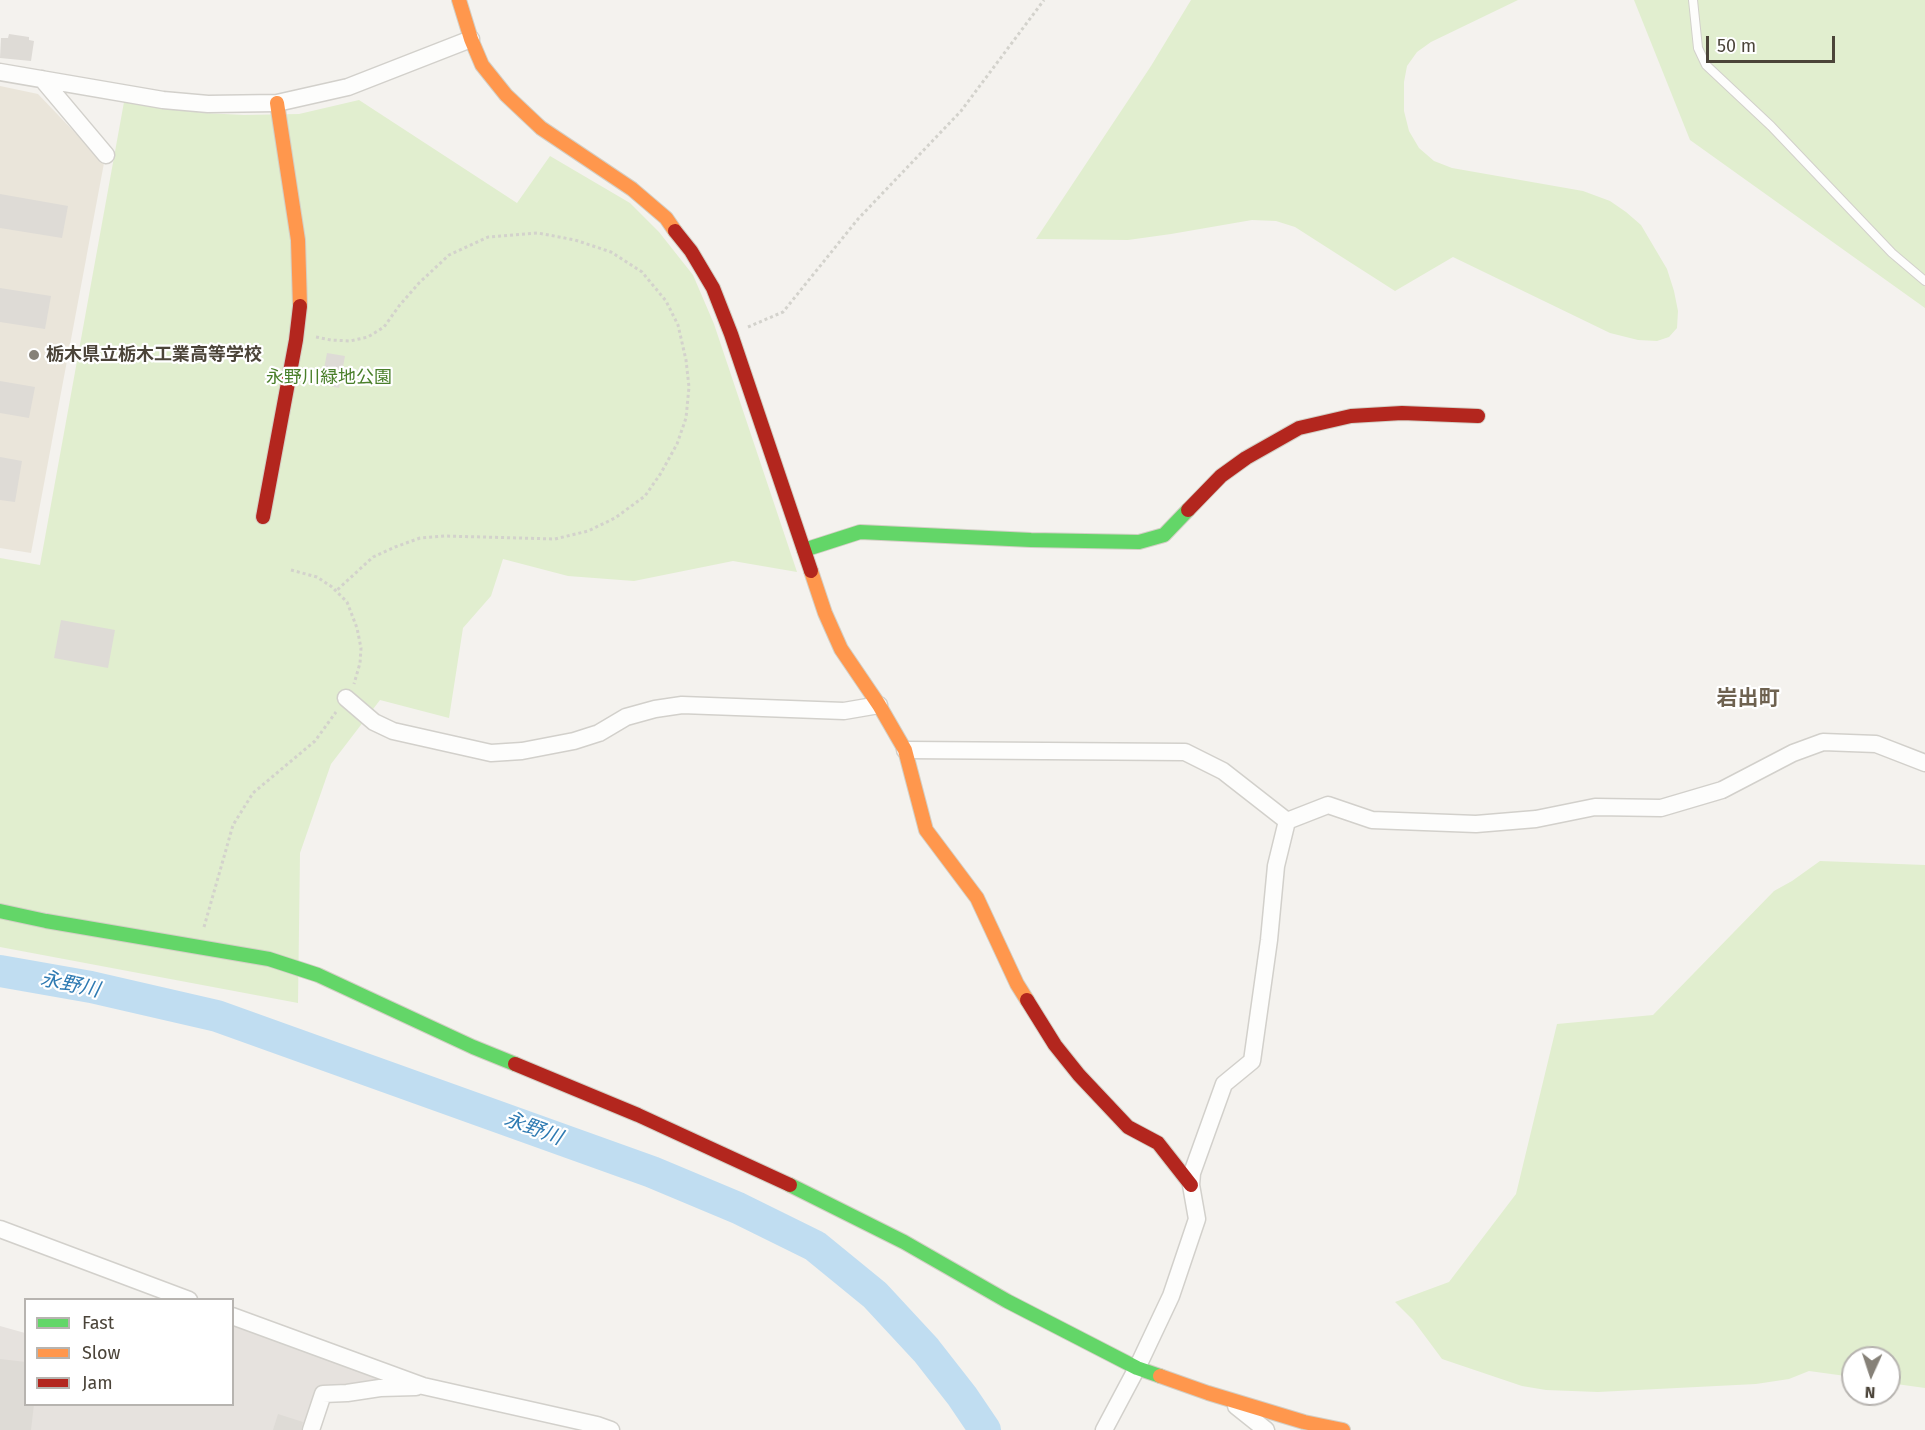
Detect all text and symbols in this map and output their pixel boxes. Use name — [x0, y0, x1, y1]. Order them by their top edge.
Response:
scale bar — [1709, 24, 1838, 62]
text: 50 m — [1717, 35, 1756, 57]
place label: 栃木県立栃木工業高等学校 — [46, 344, 262, 366]
marker: 栃木県立栃木工業高等学校 — [27, 348, 41, 362]
park label: 永野川緑地公園 — [266, 367, 392, 389]
district label: 岩出町 — [1717, 686, 1779, 712]
water label: 永野川 — [38, 967, 102, 1003]
water label: 永野川 — [501, 1107, 565, 1151]
legend — [24, 1298, 234, 1406]
text: Fast — [82, 1312, 114, 1334]
text: Slow — [82, 1342, 120, 1364]
north arrow — [1841, 1346, 1901, 1406]
text: Jam — [82, 1372, 113, 1394]
text: N — [1864, 1383, 1876, 1402]

